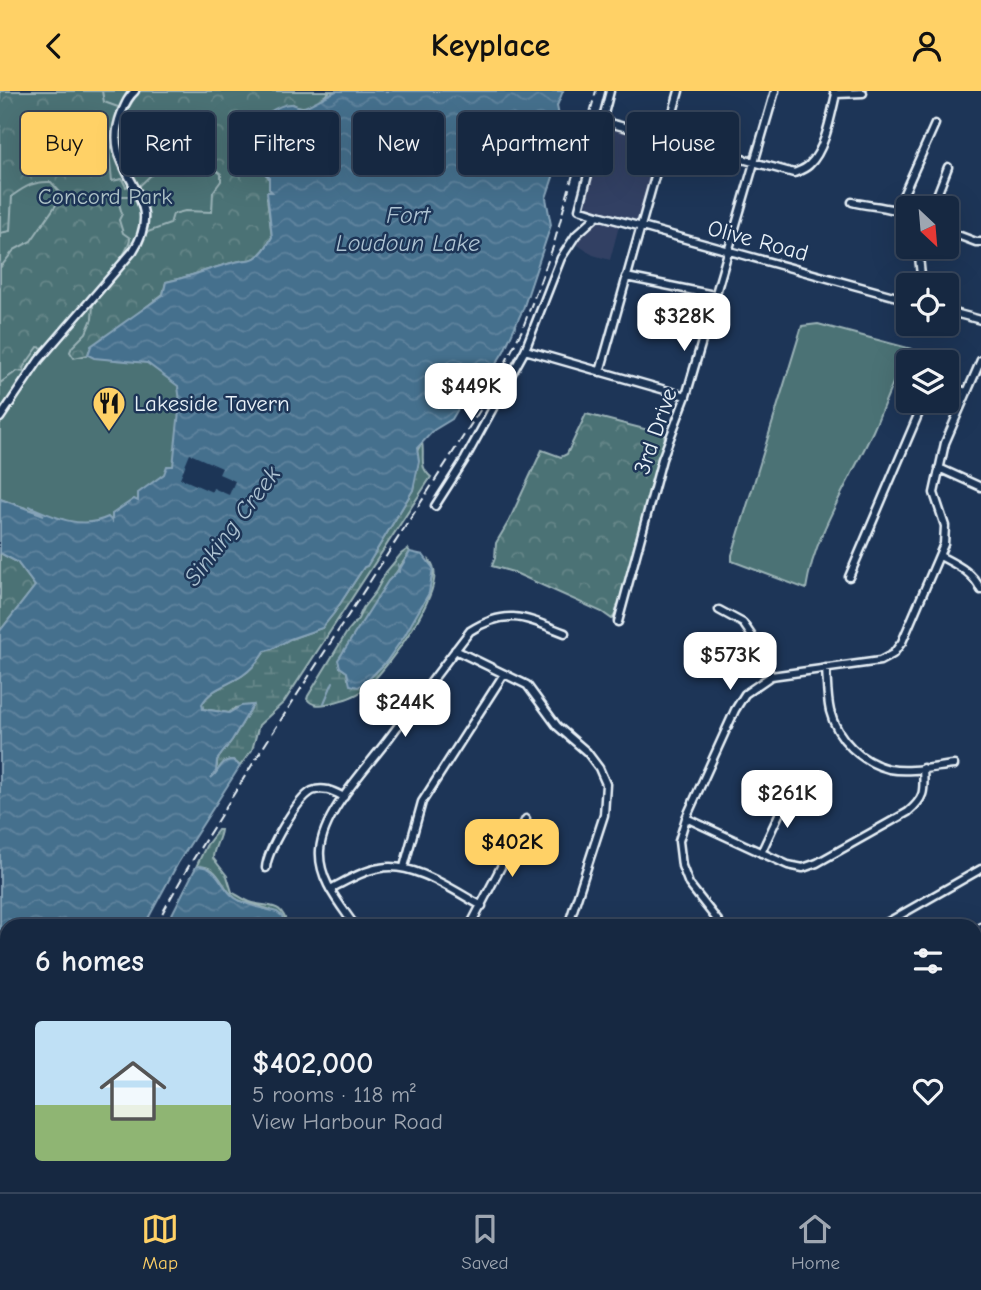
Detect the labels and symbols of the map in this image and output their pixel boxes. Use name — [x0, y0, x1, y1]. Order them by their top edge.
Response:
park label: Concord Park — [38, 183, 172, 210]
north arrow — [896, 196, 959, 259]
water label: Fort Loudoun Lake — [336, 201, 480, 257]
street label: Olive Road — [705, 214, 811, 267]
pin: $328K — [635, 293, 733, 353]
pin: $449K — [422, 363, 520, 423]
restaurant icon: Lakeside Tavern — [90, 384, 128, 433]
street label: 3rd Drive — [628, 384, 683, 478]
place label: Lakeside Tavern — [134, 390, 290, 417]
water label: Sinking Creek — [178, 461, 286, 591]
pin: $573K — [681, 633, 779, 692]
pin: $244K — [356, 679, 454, 739]
pin: $261K — [738, 771, 836, 830]
pin: $402K — [463, 819, 561, 879]

